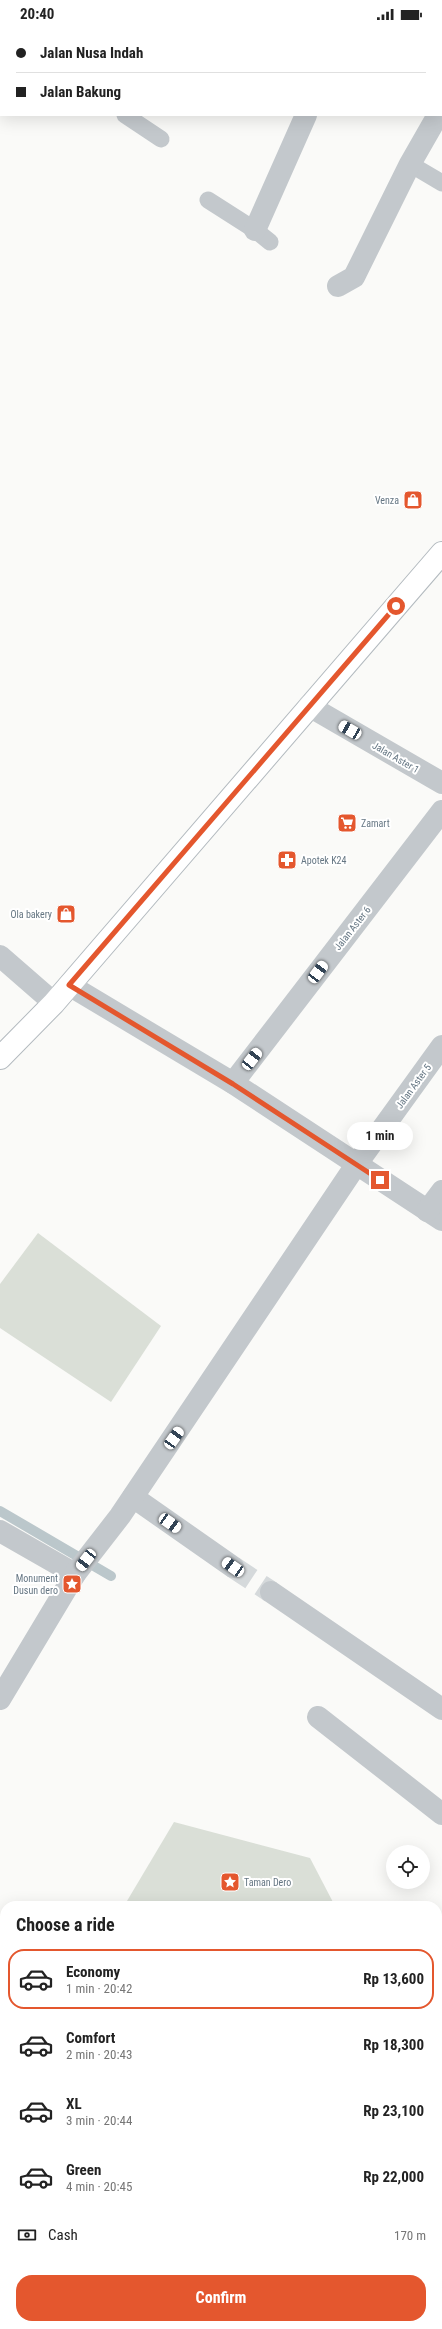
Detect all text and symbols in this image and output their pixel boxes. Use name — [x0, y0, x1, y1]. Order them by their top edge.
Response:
text: 20:40 — [20, 5, 54, 23]
text: Jalan Nusa Indah — [40, 44, 143, 62]
text: Jalan Bakung — [40, 83, 121, 101]
shop icon: Venza — [402, 489, 424, 511]
place label: Venza — [375, 495, 399, 506]
route start — [387, 597, 405, 615]
car — [337, 719, 363, 741]
street label: Jalan Aster 1 — [370, 740, 421, 775]
supermarket icon: Zamart — [336, 812, 358, 834]
place label: Zamart — [361, 818, 390, 829]
pharmacy icon: Apotek K24 — [276, 849, 298, 871]
place label: Apotek K24 — [301, 855, 347, 866]
shop icon: Ola bakery — [55, 903, 77, 925]
street label: Jalan Aster 6 — [332, 904, 373, 952]
place label: Ola bakery — [10, 909, 52, 920]
car — [306, 959, 330, 985]
car — [240, 1046, 264, 1072]
street label: Jalan Aster 5 — [394, 1062, 433, 1111]
callout: 1 min — [347, 1122, 413, 1150]
text: 1 min — [366, 1128, 394, 1143]
route end — [371, 1171, 389, 1189]
car — [162, 1425, 186, 1451]
car — [157, 1511, 183, 1535]
car — [74, 1547, 98, 1573]
car — [220, 1555, 246, 1579]
place label: Monument Dusun dero — [13, 1573, 58, 1596]
place icon: Monument Dusun dero — [61, 1573, 83, 1595]
map controls — [386, 1845, 430, 1889]
button: locate — [386, 1845, 430, 1889]
place icon: Taman Dero — [219, 1871, 241, 1893]
place label: Taman Dero — [244, 1877, 291, 1888]
text: Choose a ride — [16, 1914, 115, 1935]
icon: car — [18, 1961, 54, 1997]
text: Economy — [66, 1963, 120, 1981]
text: Rp 13,600 — [363, 1970, 424, 1988]
text: 1 min · 20:42 — [66, 1981, 132, 1996]
icon: car — [18, 2027, 54, 2063]
text: Comfort — [66, 2029, 115, 2047]
text: Rp 18,300 — [363, 2036, 424, 2054]
text: 2 min · 20:43 — [66, 2047, 132, 2062]
icon: car — [18, 2093, 54, 2129]
text: XL — [66, 2095, 82, 2113]
text: Rp 23,100 — [363, 2102, 424, 2120]
text: 3 min · 20:44 — [66, 2113, 132, 2128]
icon: car — [18, 2159, 54, 2195]
text: Green — [66, 2161, 101, 2179]
text: Rp 22,000 — [363, 2168, 424, 2186]
text: 4 min · 20:45 — [66, 2179, 132, 2194]
icon: cash — [16, 2224, 38, 2246]
text: Cash — [48, 2226, 78, 2244]
text: 170 m — [394, 2228, 426, 2243]
button: Confirm — [16, 2275, 426, 2321]

